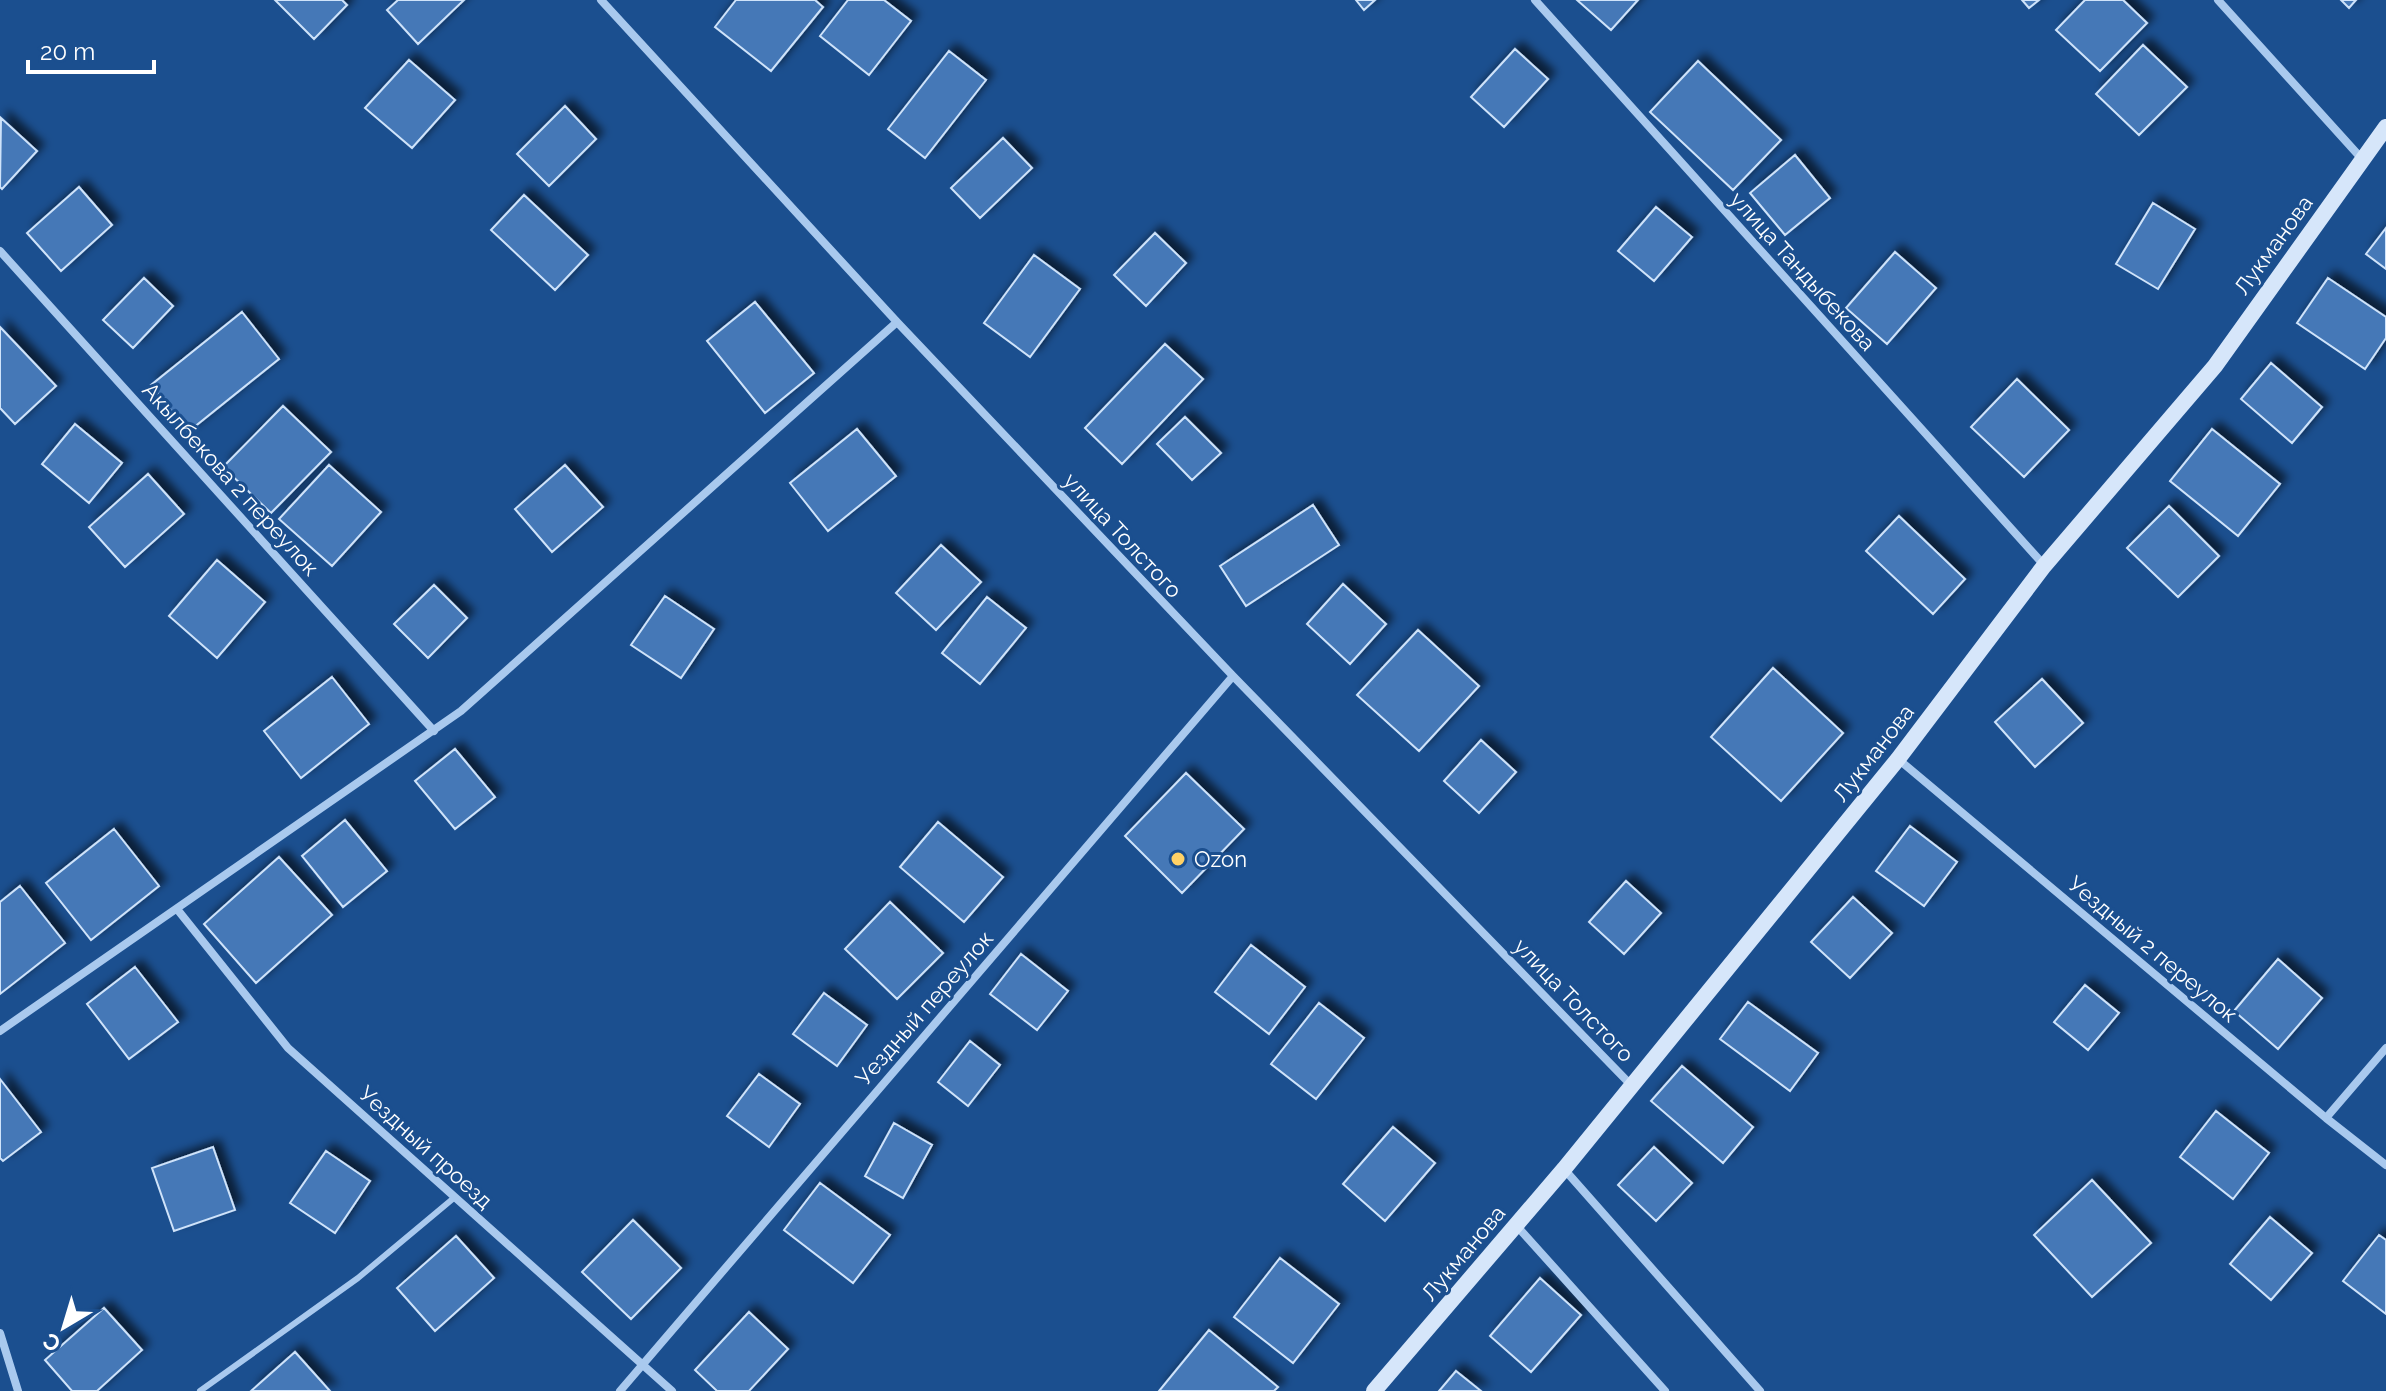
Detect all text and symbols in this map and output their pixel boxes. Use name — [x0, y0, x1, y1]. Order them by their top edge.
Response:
scale bar — [28, 24, 154, 74]
text: 20 m — [40, 37, 95, 66]
street label: улица Тандыбекова — [1725, 186, 1881, 356]
street label: Лукманова — [2228, 190, 2318, 300]
street label: Акылбекова 2 переулок — [137, 377, 325, 581]
street label: улица Толстого — [1058, 467, 1188, 603]
street label: Лукманова — [1827, 699, 1919, 807]
place label: Ozon — [1194, 846, 1247, 872]
marker: Ozon — [1169, 850, 1187, 868]
street label: Уездный 2 переулок — [2063, 870, 2243, 1028]
street label: Уездный переулок — [850, 925, 998, 1091]
street label: улица Толстого — [1509, 933, 1639, 1067]
street label: Уездный проезд — [354, 1080, 498, 1214]
street label: Лукманова — [1416, 1200, 1510, 1306]
north arrow — [24, 1287, 104, 1367]
text: С — [38, 1328, 66, 1358]

